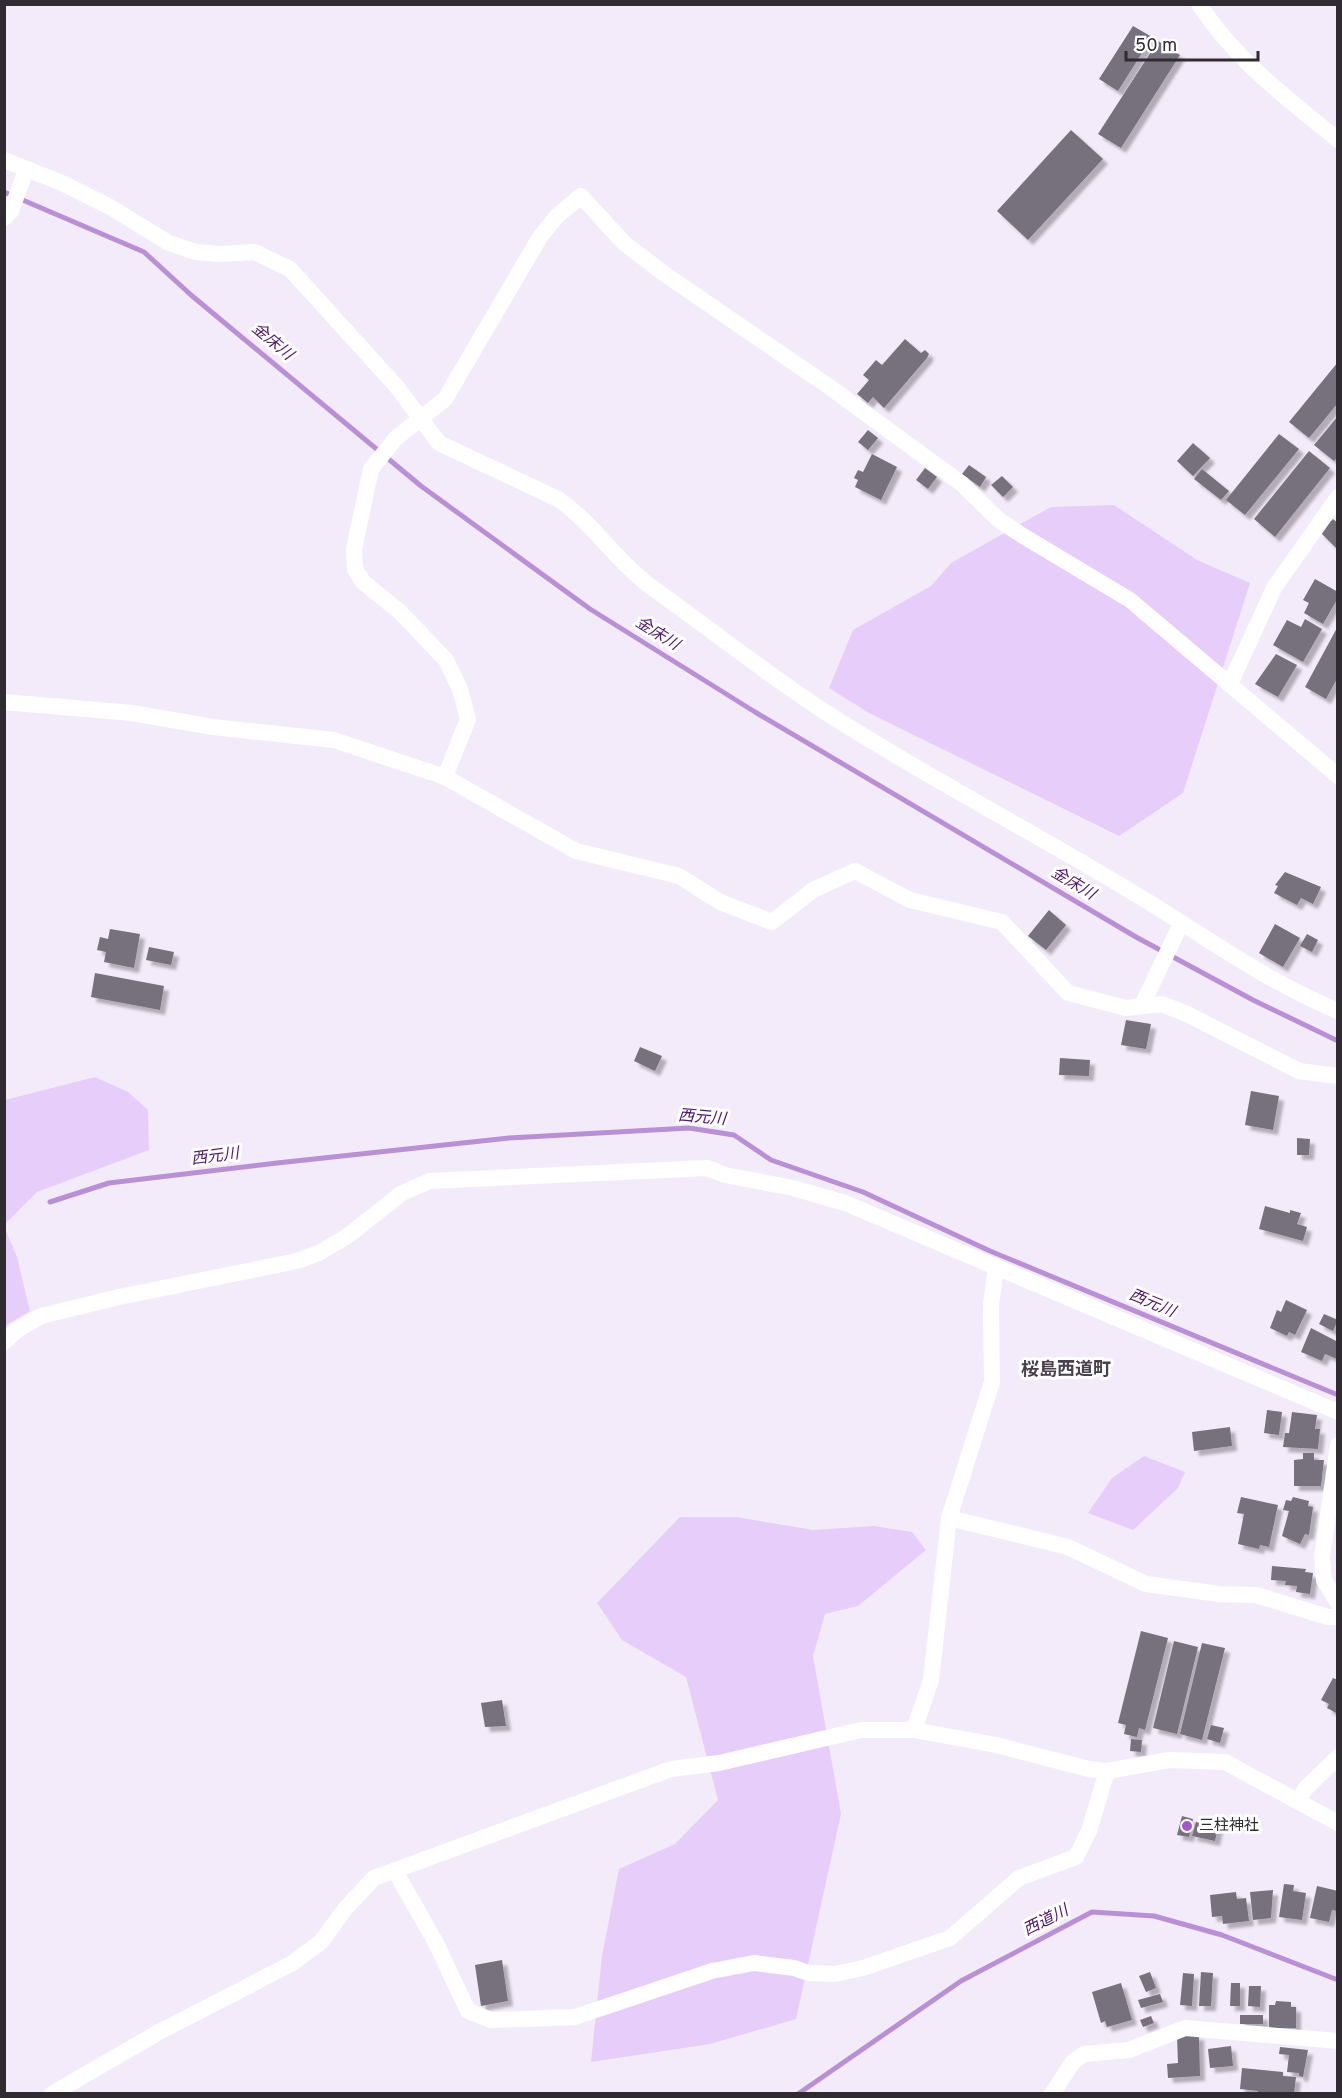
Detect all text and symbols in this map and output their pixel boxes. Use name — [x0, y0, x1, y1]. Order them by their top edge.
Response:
scale bar — [1126, 24, 1258, 62]
text: 50 m — [1135, 35, 1177, 58]
water label: 金床川 — [247, 319, 298, 366]
water label: 金床川 — [631, 613, 684, 656]
water label: 金床川 — [1047, 863, 1100, 906]
water label: 西元川 — [677, 1106, 729, 1130]
water label: 西元川 — [190, 1144, 242, 1170]
water label: 西元川 — [1126, 1285, 1180, 1323]
district label: 桜島西道町 — [1021, 1359, 1111, 1382]
place label: 三柱神社 — [1199, 1816, 1259, 1836]
marker: 三柱神社 — [1180, 1819, 1194, 1833]
water label: 西道川 — [1020, 1900, 1074, 1941]

